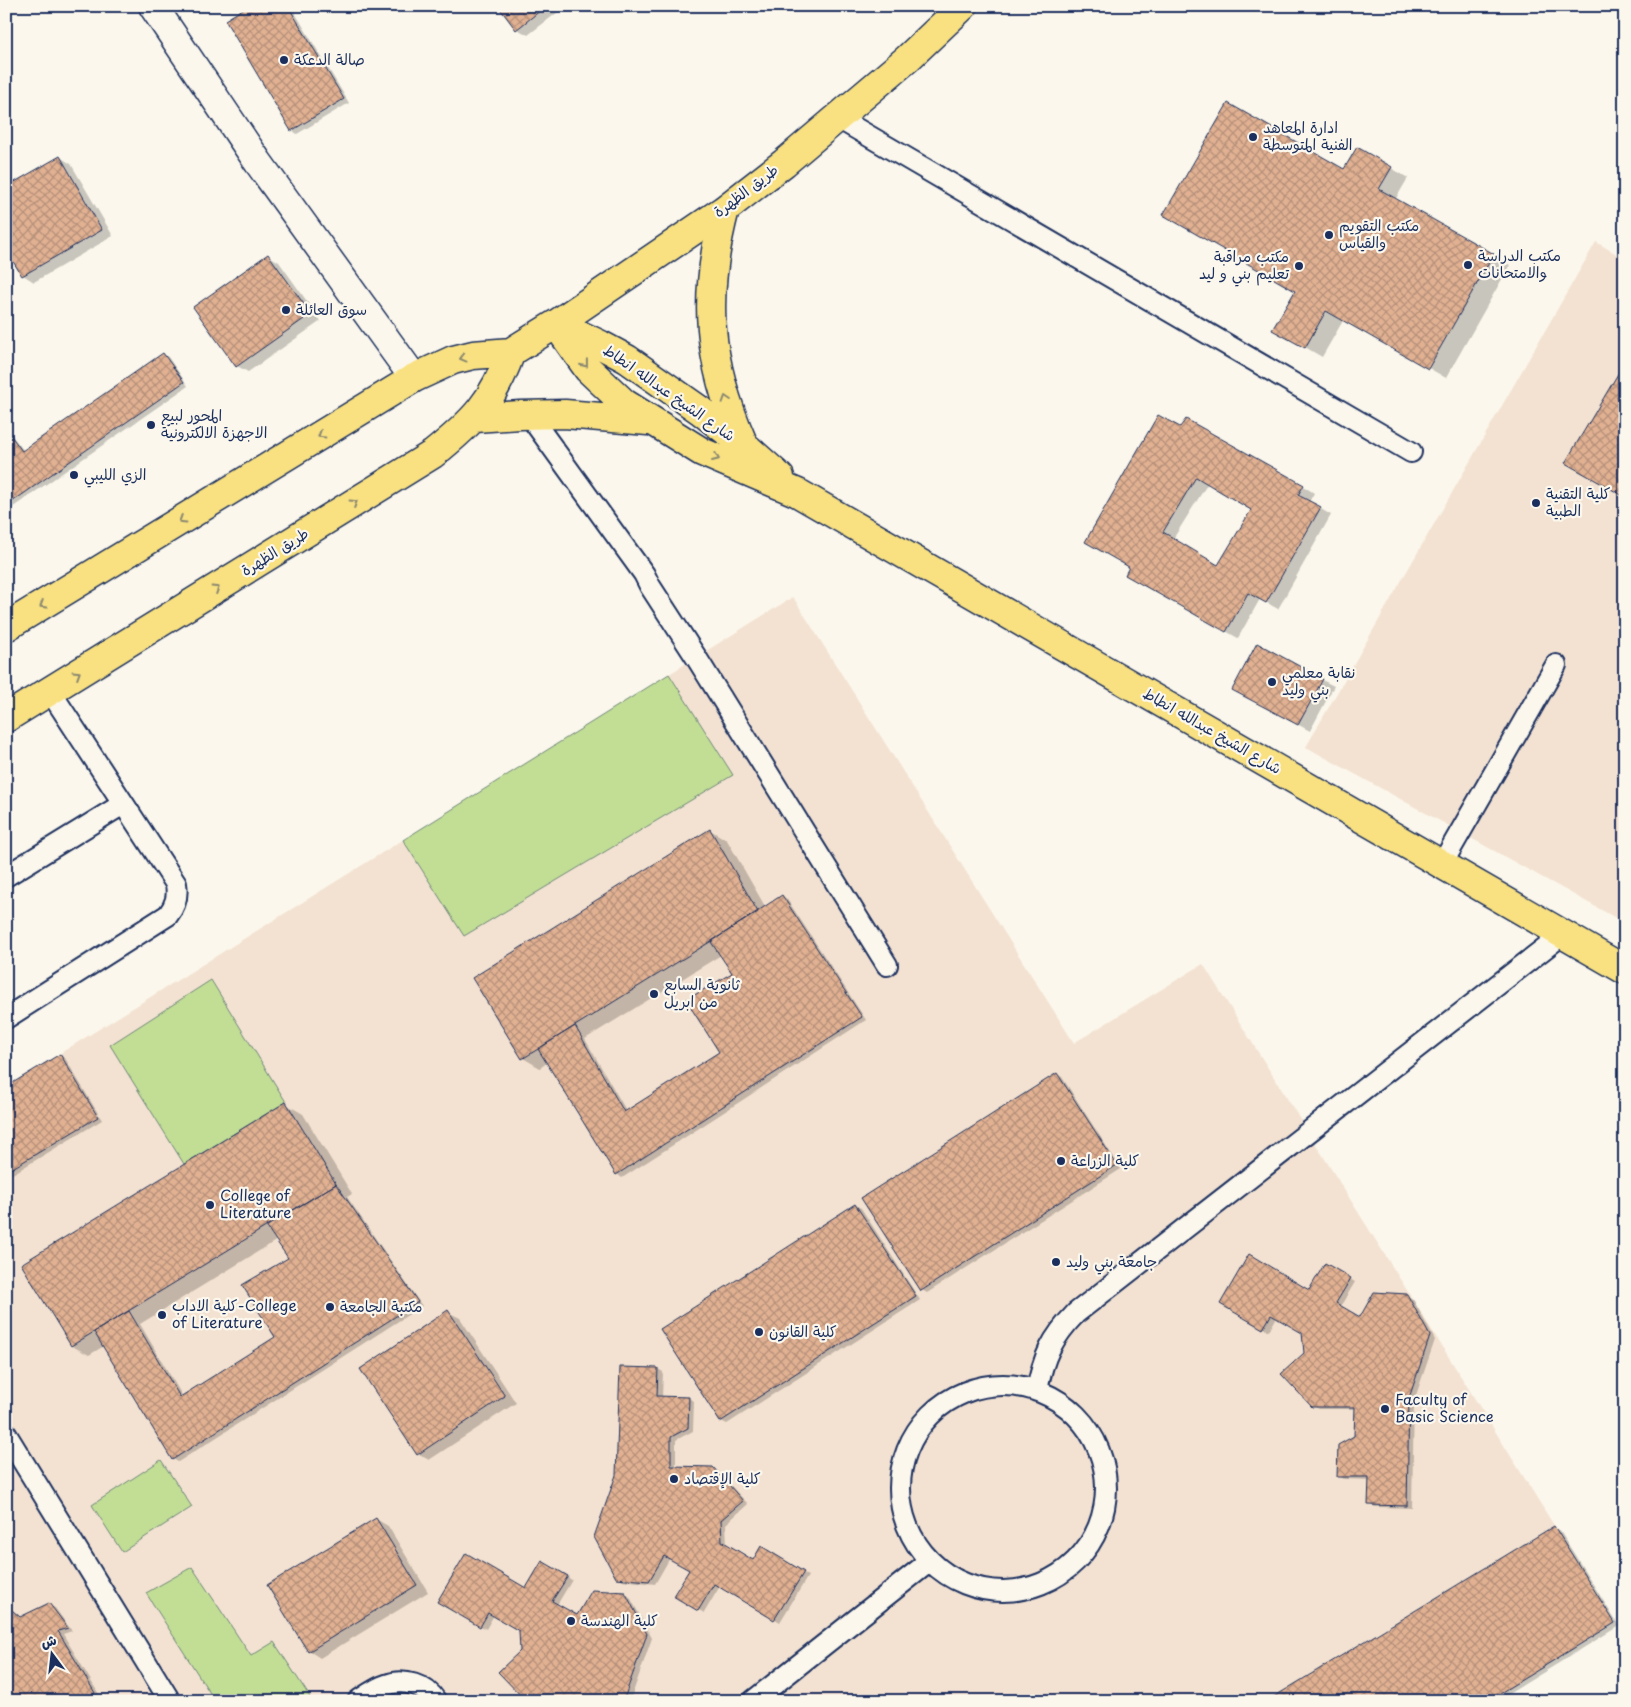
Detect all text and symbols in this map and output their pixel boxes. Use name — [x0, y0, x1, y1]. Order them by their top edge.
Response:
place label: صالة الدعكة — [294, 47, 365, 70]
marker: صالة الدعكة — [278, 54, 290, 66]
place label: ادارة المعاهد الفنية المتوسطة — [1263, 115, 1353, 155]
marker: ادارة المعاهد الفنية المتوسطة — [1247, 131, 1259, 143]
street label: طريق الظهرة — [708, 158, 782, 222]
place label: مكتب التقويم والقياس — [1339, 213, 1419, 253]
marker: مكتب التقويم والقياس — [1323, 229, 1335, 241]
place label: مكتب الدراسة والامتحانات — [1478, 243, 1561, 283]
place label: مكتب مراقبة تعليم بني و ليد — [1199, 244, 1290, 287]
marker: مكتب الدراسة والامتحانات — [1462, 259, 1474, 271]
marker: مكتب مراقبة تعليم بني و ليد — [1293, 260, 1305, 272]
place label: سوق العائلة — [296, 297, 367, 320]
marker: سوق العائلة — [280, 304, 292, 316]
street label: شارع الشيخ عبدالله انطاط — [599, 337, 741, 446]
one-way arrow — [459, 352, 467, 362]
one-way arrow — [579, 358, 587, 367]
one-way arrow — [721, 396, 731, 404]
place label: المحور لبيع الاجهزة الالكترونية — [161, 403, 267, 443]
marker: المحور لبيع الاجهزة الالكترونية — [145, 419, 157, 431]
one-way arrow — [317, 428, 326, 438]
one-way arrow — [711, 451, 720, 462]
place label: الزي الليبي — [84, 462, 146, 488]
marker: الزي الليبي — [68, 469, 80, 481]
place label: كلية التقنية الطبية — [1546, 481, 1610, 521]
marker: كلية التقنية الطبية — [1530, 497, 1542, 509]
one-way arrow — [348, 500, 357, 509]
one-way arrow — [178, 513, 187, 523]
street label: طريق الظهرة — [236, 521, 313, 581]
one-way arrow — [210, 585, 219, 595]
one-way arrow — [40, 598, 49, 608]
place label: نقابة معلمي بني وليد — [1282, 660, 1355, 703]
one-way arrow — [72, 671, 81, 681]
marker: نقابة معلمي بني وليد — [1266, 676, 1278, 688]
street label: شارع الشيخ عبدالله انطاط — [1139, 681, 1286, 779]
place label: ثانوية السابع من ابريل — [664, 972, 740, 1012]
marker: ثانوية السابع من ابريل — [648, 988, 660, 1000]
place label: كلية الزراعة — [1071, 1148, 1139, 1171]
marker: كلية الزراعة — [1055, 1155, 1067, 1167]
place label: College of Literature — [220, 1183, 291, 1223]
marker: College of Literature — [204, 1199, 216, 1211]
place label: جامعة بني وليد — [1066, 1249, 1157, 1275]
marker: جامعة بني وليد — [1050, 1256, 1062, 1268]
place label: كلية الاداب-College of Literature — [172, 1293, 297, 1333]
place label: مكتبة الجامعة — [340, 1294, 422, 1317]
marker: مكتبة الجامعة — [324, 1301, 336, 1313]
marker: كلية الاداب-College of Literature — [156, 1309, 168, 1321]
place label: كلية القانون — [769, 1319, 837, 1342]
marker: كلية القانون — [753, 1326, 765, 1338]
place label: Faculty of Basic Science — [1395, 1387, 1494, 1427]
marker: Faculty of Basic Science — [1379, 1403, 1391, 1415]
place label: كلية الإقتصاد — [684, 1466, 761, 1489]
marker: كلية الإقتصاد — [668, 1473, 680, 1485]
place label: كلية الهندسة — [581, 1608, 658, 1631]
marker: كلية الهندسة — [565, 1615, 577, 1627]
text: ش — [38, 1629, 59, 1653]
north arrow — [28, 1630, 78, 1680]

